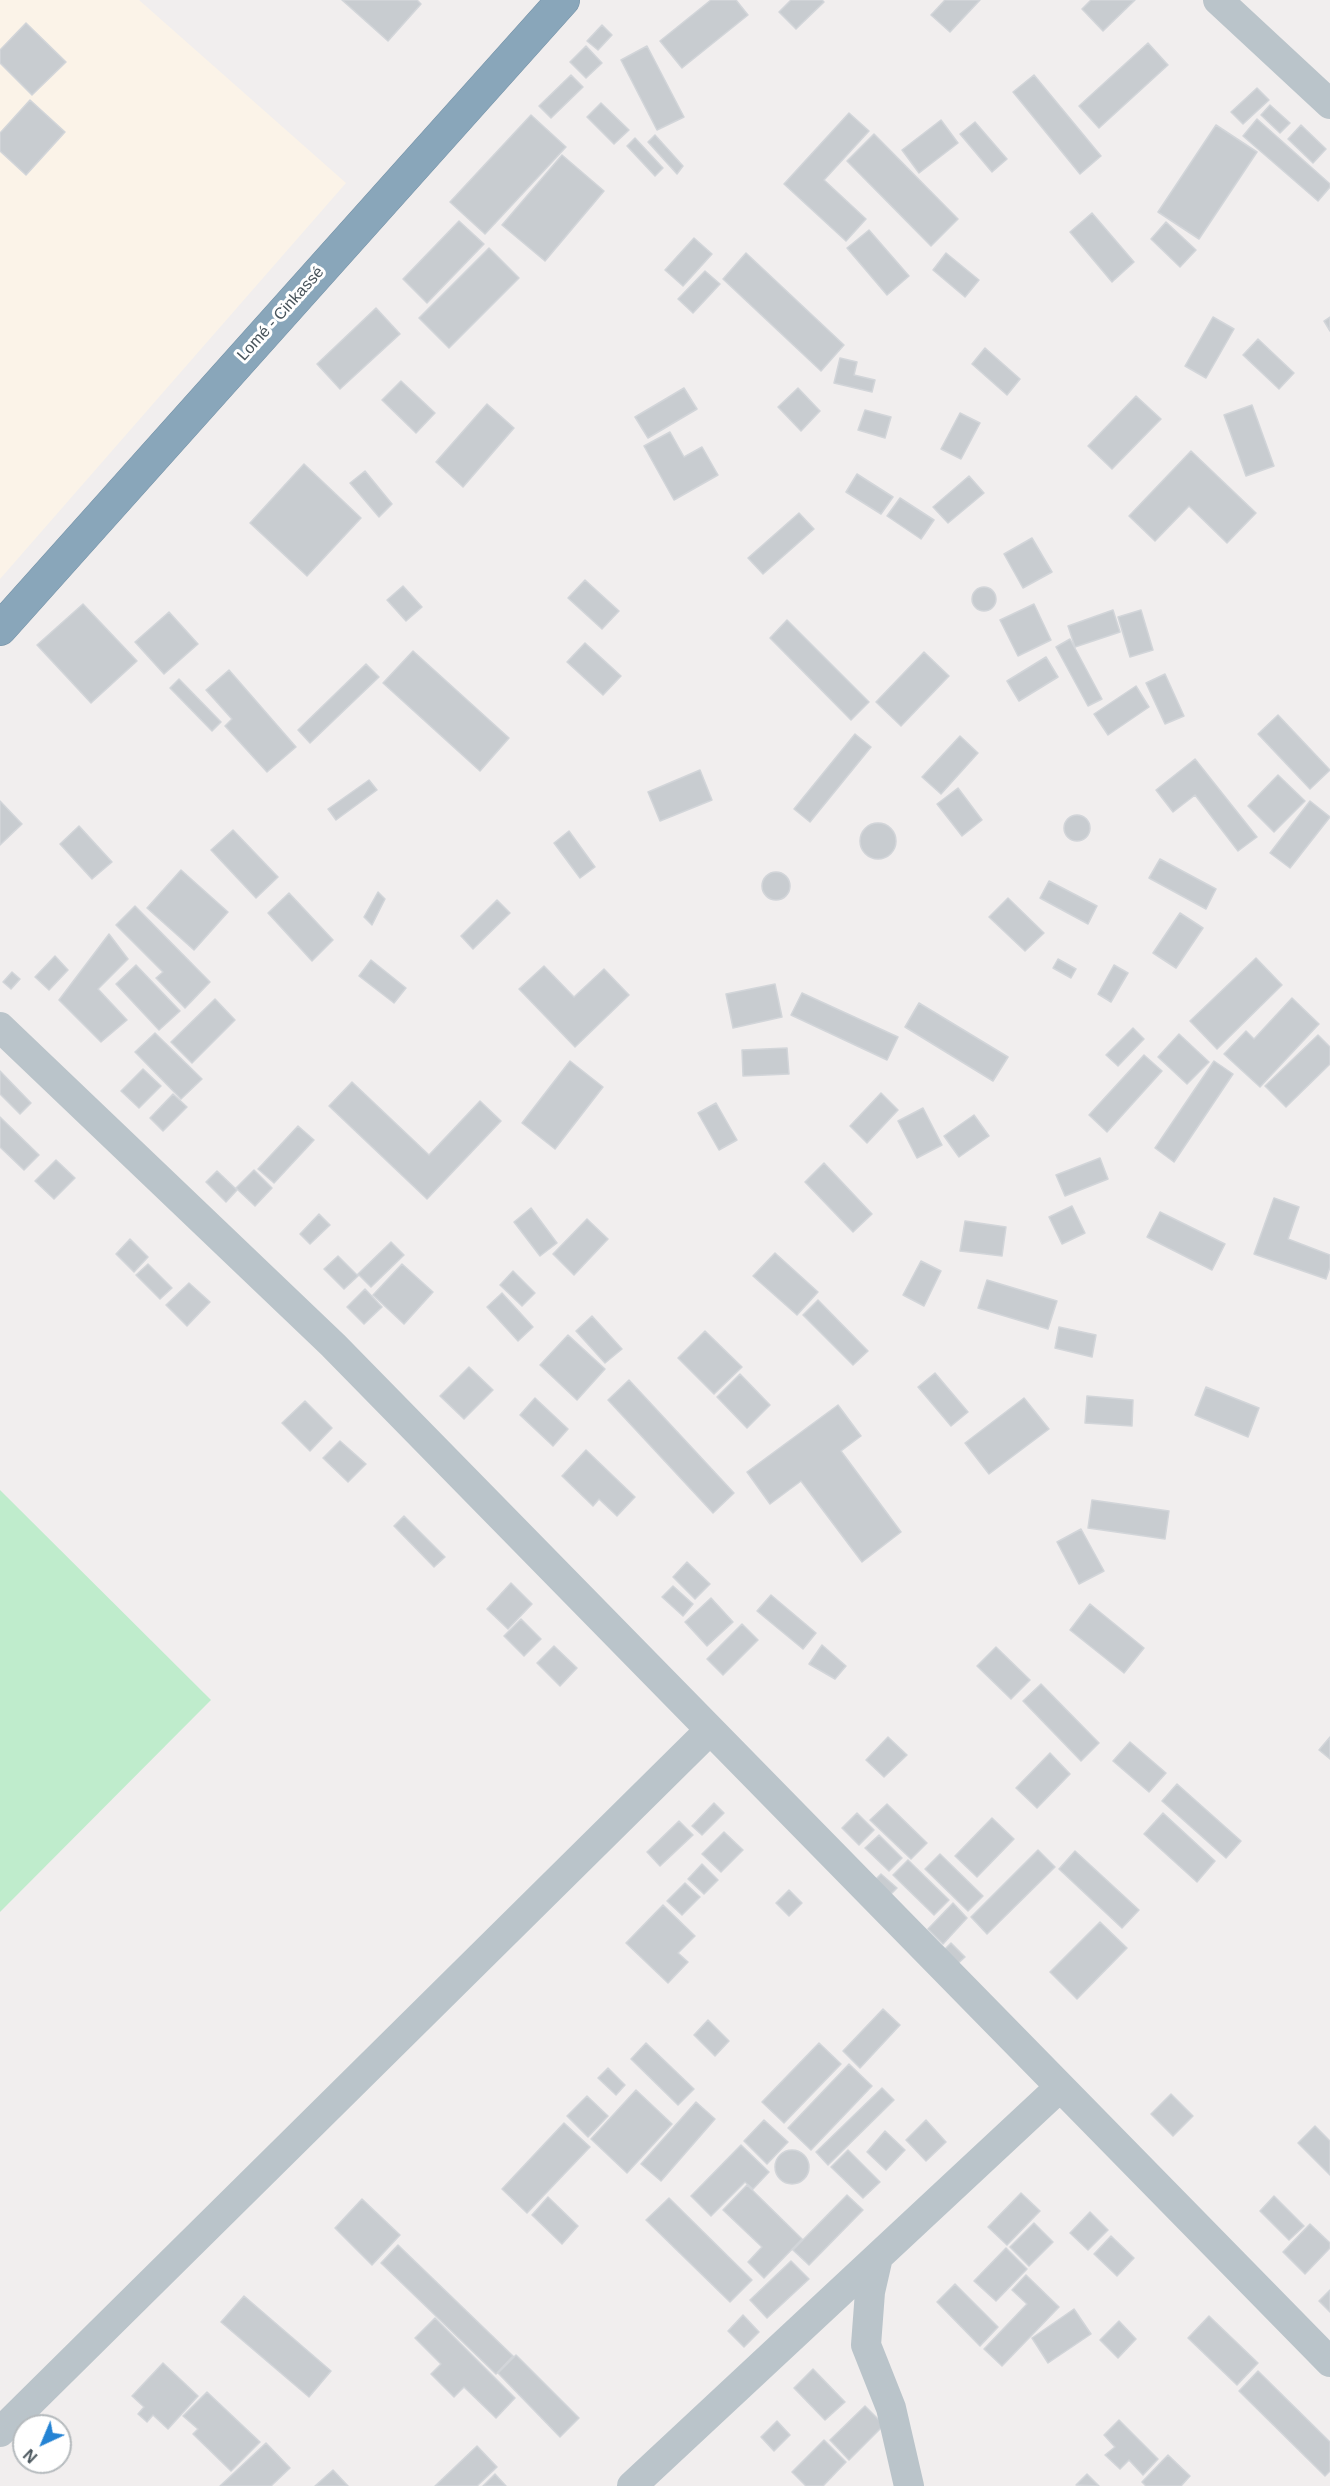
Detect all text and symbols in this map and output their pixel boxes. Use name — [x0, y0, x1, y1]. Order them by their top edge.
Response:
street label: Lomé - Cinkassé — [234, 263, 328, 365]
north arrow — [12, 2414, 72, 2474]
text: N — [20, 2446, 41, 2466]

